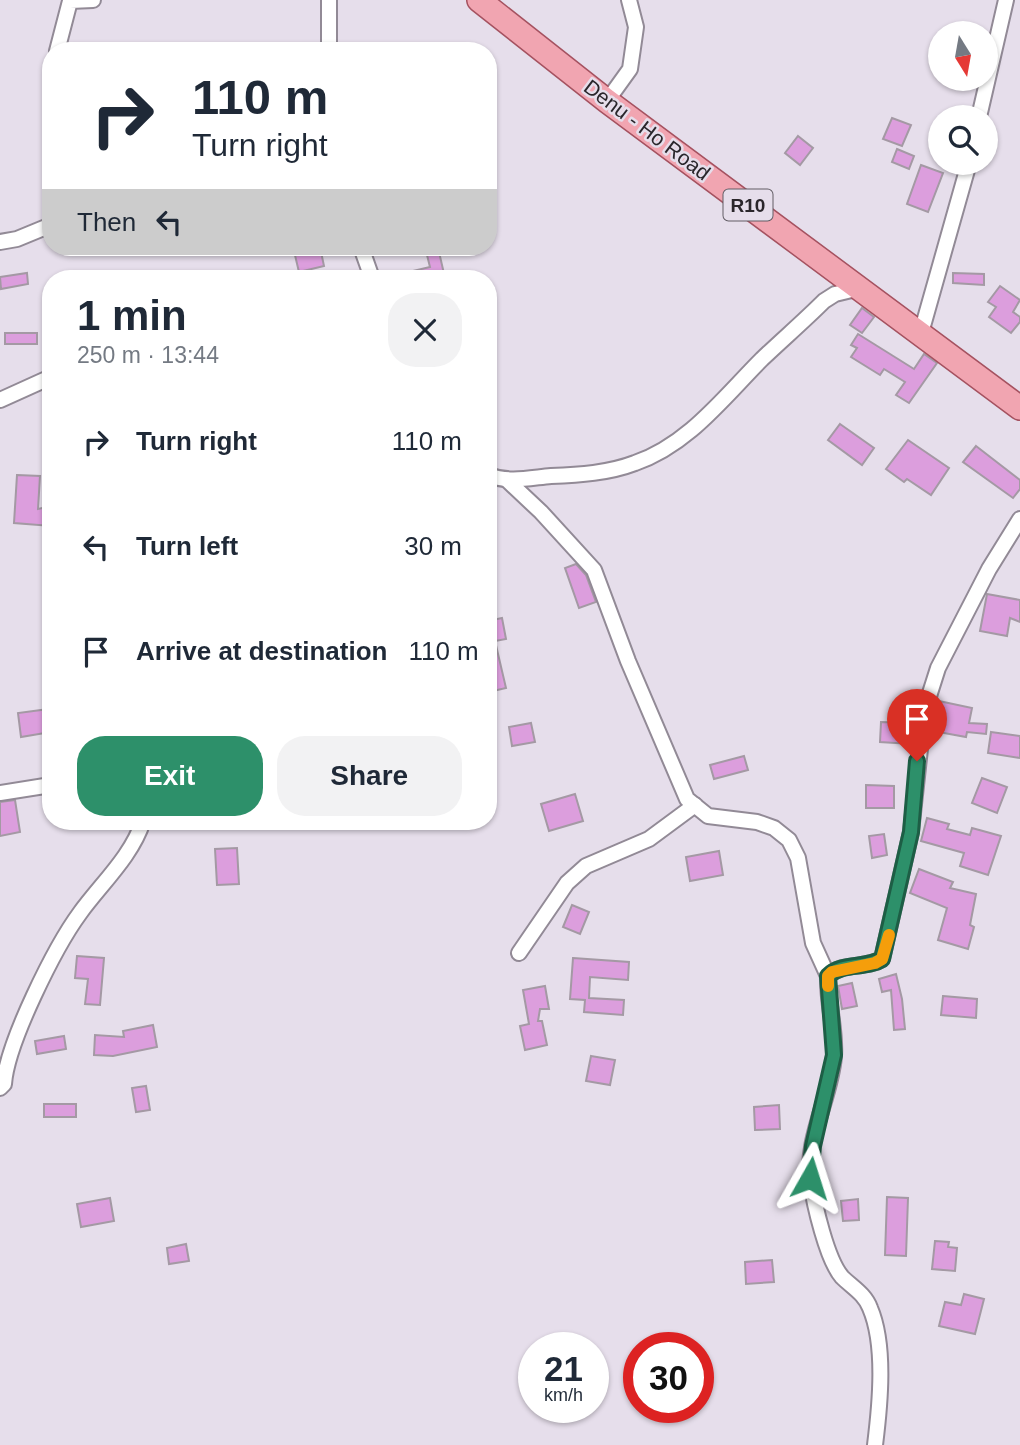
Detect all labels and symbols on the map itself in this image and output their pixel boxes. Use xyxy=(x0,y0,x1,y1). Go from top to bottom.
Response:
north arrow xyxy=(928,21,998,91)
street label: Denu - Ho Road xyxy=(580,75,715,184)
road number: R10 xyxy=(724,190,772,220)
pin xyxy=(887,689,947,761)
position arrow xyxy=(773,1141,847,1215)
speed limit sign: 30 xyxy=(623,1332,714,1423)

